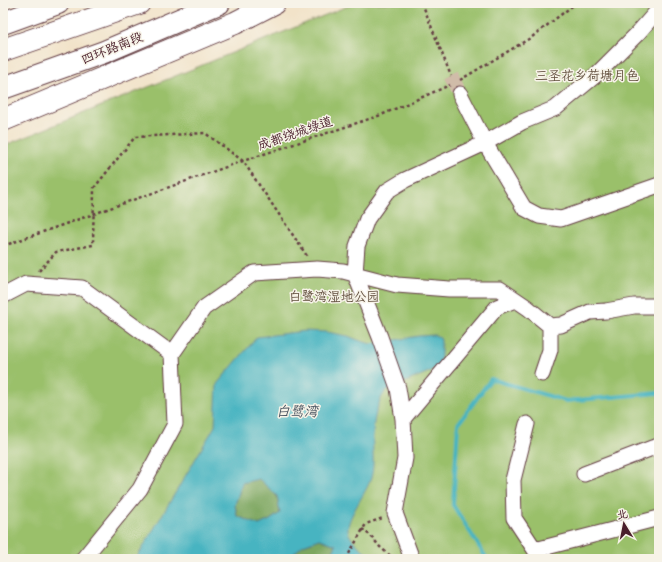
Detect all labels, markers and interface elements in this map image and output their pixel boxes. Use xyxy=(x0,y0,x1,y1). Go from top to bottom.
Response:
street label: 四环路南段 xyxy=(79,29,145,67)
park label: 三圣花乡荷塘月色 xyxy=(535,68,639,83)
street label: 成都绕城绿道 xyxy=(256,113,334,153)
park label: 白鹭湾湿地公园 xyxy=(288,289,380,304)
water label: 白鹭湾 xyxy=(276,403,320,420)
north arrow xyxy=(604,504,644,544)
text: 北 xyxy=(616,507,629,522)

